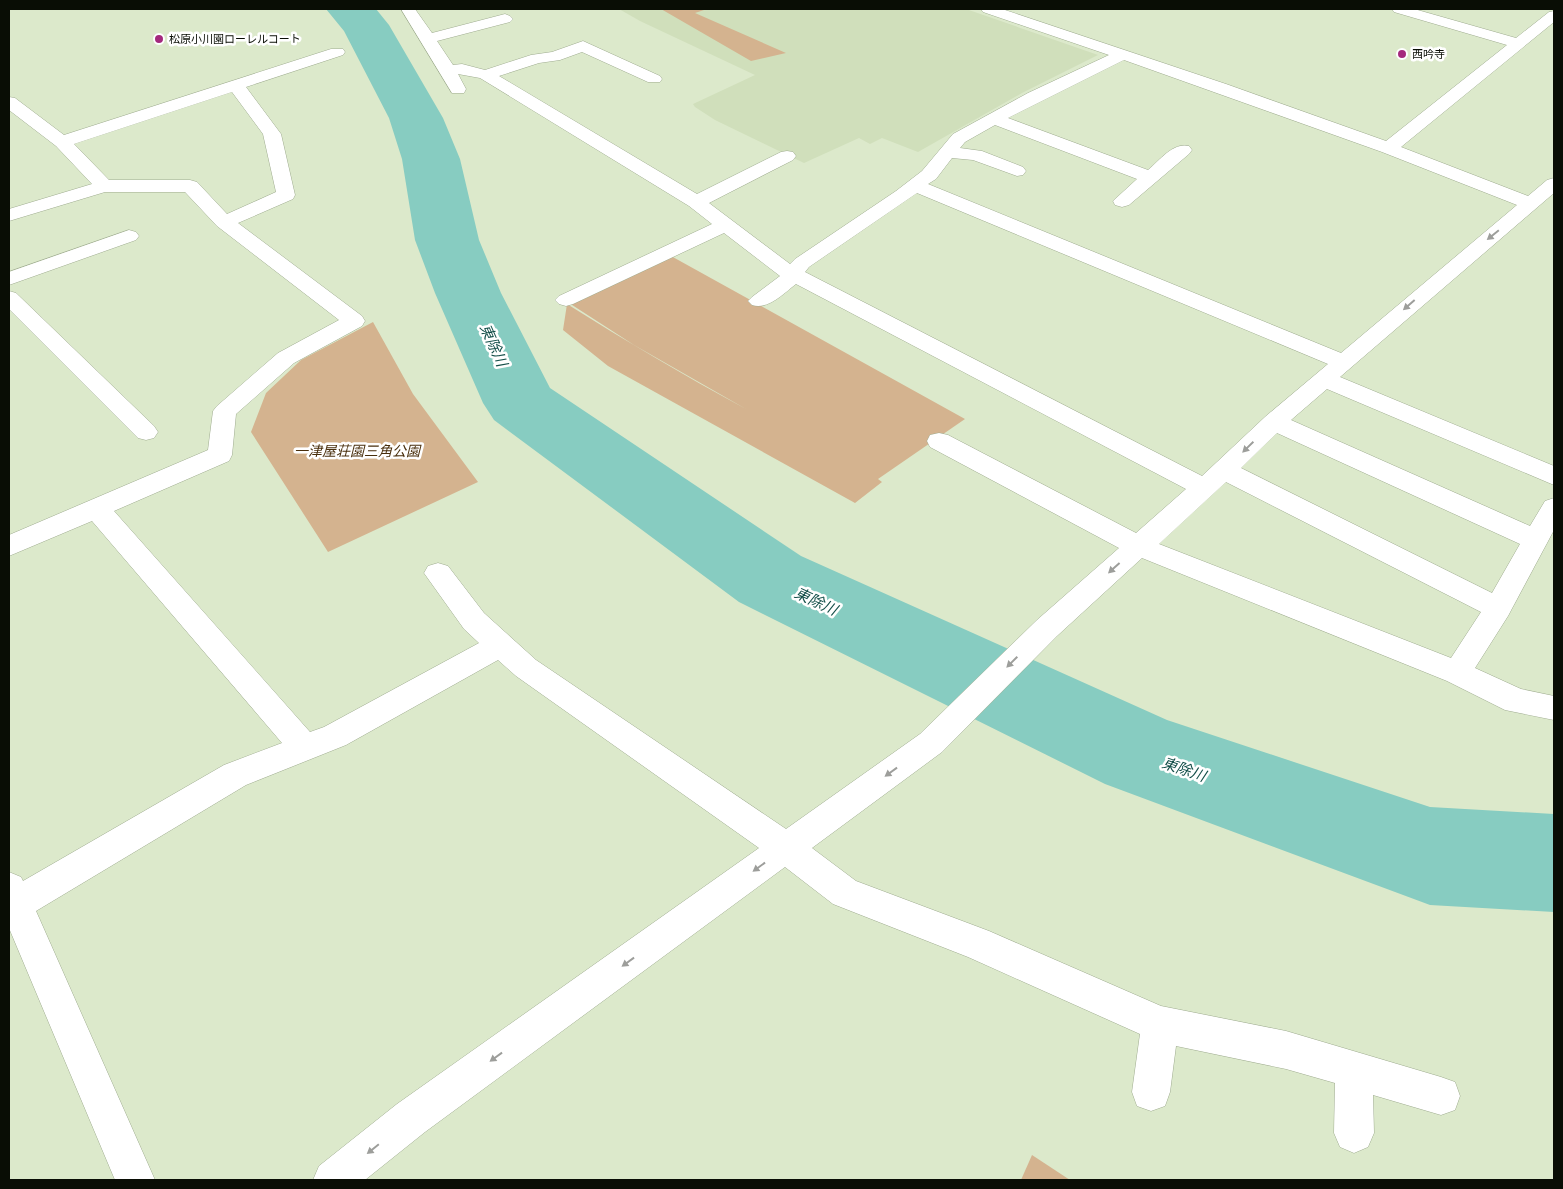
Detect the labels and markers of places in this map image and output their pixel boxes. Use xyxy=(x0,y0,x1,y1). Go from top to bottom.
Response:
place label: 松原小川園ローレルコート xyxy=(169,32,301,46)
marker: 松原小川園ローレルコート xyxy=(153,33,165,45)
place label: 西吟寺 xyxy=(1412,47,1445,61)
marker: 西吟寺 xyxy=(1396,48,1408,60)

